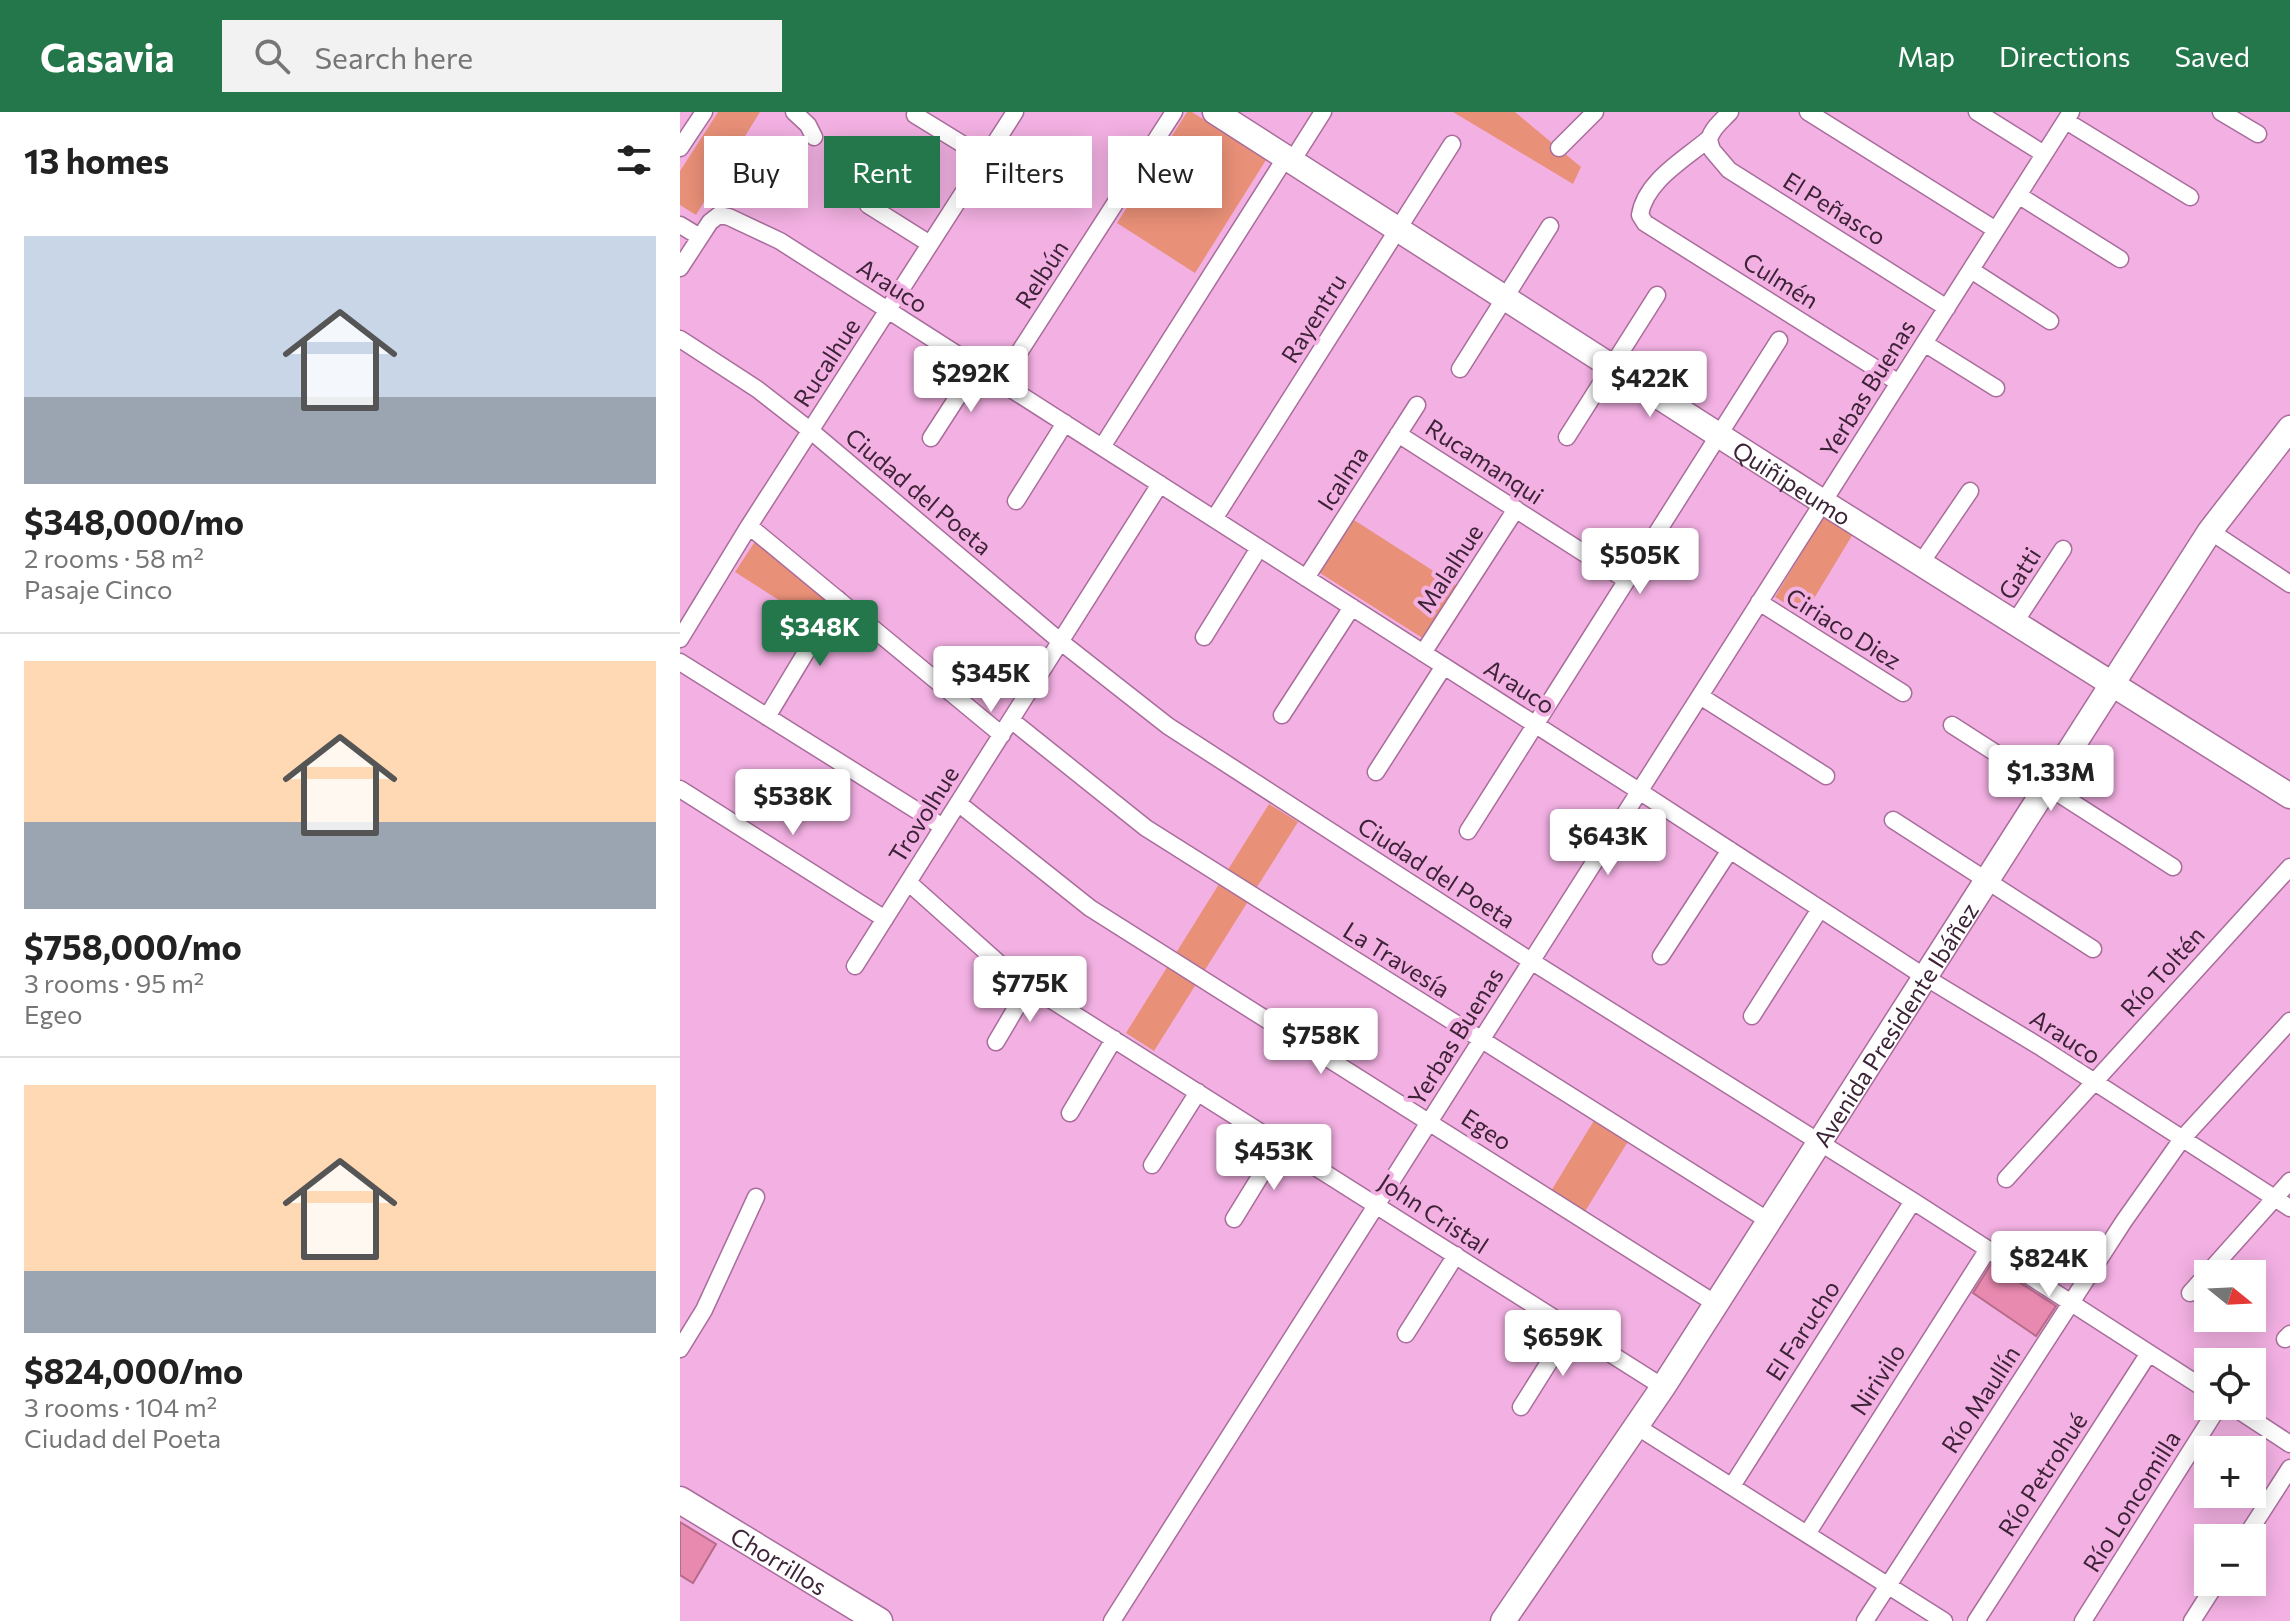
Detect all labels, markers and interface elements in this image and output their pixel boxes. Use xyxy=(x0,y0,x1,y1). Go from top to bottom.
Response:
search box xyxy=(222,20,782,92)
text: Casavia xyxy=(40,33,174,80)
icon: search xyxy=(250,34,294,78)
text: Search here xyxy=(314,38,473,75)
text: Map xyxy=(1897,39,1955,73)
text: Directions xyxy=(1999,39,2130,73)
text: Saved xyxy=(2174,39,2250,73)
chip: Buy xyxy=(704,136,808,208)
chip: Rent xyxy=(824,136,940,208)
chip: Filters xyxy=(956,136,1092,208)
chip: New xyxy=(1108,136,1222,208)
icon: filters xyxy=(612,138,656,182)
text: 13 homes xyxy=(24,139,169,181)
street label: El Peñasco xyxy=(1778,165,1892,251)
street label: Relbún xyxy=(1008,234,1074,314)
street label: Culmén xyxy=(1738,246,1824,314)
street label: Arauco xyxy=(852,252,934,318)
street label: Rayentru xyxy=(1274,268,1352,368)
icon: home xyxy=(268,288,412,432)
street label: Rucalhue xyxy=(787,312,865,412)
street label: Yerbas Buenas xyxy=(1813,314,1921,462)
pin: $292K xyxy=(915,346,1027,414)
pin: $422K xyxy=(1594,351,1706,419)
text: $292K xyxy=(932,356,1010,387)
text: $422K xyxy=(1611,361,1689,392)
street label: Rucamanqui xyxy=(1421,412,1549,510)
street label: Ciudad del Poeta xyxy=(840,421,998,561)
street label: Quiñipeumo xyxy=(1728,434,1857,531)
street label: Icalma xyxy=(1311,440,1373,516)
text: $348,000/mo xyxy=(24,500,244,542)
street label: Malalhue xyxy=(1410,518,1488,618)
pin: $505K xyxy=(1584,528,1696,596)
text: $505K xyxy=(1600,538,1680,569)
text: 2 rooms · 58 m² xyxy=(24,542,204,573)
street label: Gatti xyxy=(1992,542,2046,604)
text: Pasaje Cinco xyxy=(24,573,172,604)
street label: Ciriaco Diez xyxy=(1781,581,1907,675)
pin: $348K xyxy=(764,600,876,668)
text: $348K xyxy=(780,610,860,641)
pin: $345K xyxy=(935,646,1047,714)
street label: Arauco xyxy=(1479,653,1561,719)
text: $345K xyxy=(951,656,1031,687)
icon: home xyxy=(268,713,412,857)
pin: $1.33M xyxy=(1986,745,2116,813)
text: $1.33M xyxy=(2007,755,2095,786)
street label: Trovolhue xyxy=(882,760,964,868)
pin: $538K xyxy=(737,769,849,837)
text: $538K xyxy=(753,779,833,810)
pin: $643K xyxy=(1552,809,1664,877)
street label: Ciudad del Poeta xyxy=(1353,810,1521,934)
text: $643K xyxy=(1568,819,1648,850)
street label: Avenida Presidente Ibáñez xyxy=(1806,897,1984,1152)
street label: La Travesía xyxy=(1338,915,1456,1003)
street label: Río Toltén xyxy=(2114,920,2210,1022)
text: $758,000/mo xyxy=(24,925,242,967)
pin: $775K xyxy=(974,956,1086,1024)
street label: Yerbas Buenas xyxy=(1401,962,1509,1110)
text: $775K xyxy=(992,966,1068,997)
text: 3 rooms · 95 m² xyxy=(24,967,204,998)
text: Egeo xyxy=(24,998,83,1029)
street label: Arauco xyxy=(2025,1003,2107,1069)
pin: $758K xyxy=(1265,1008,1377,1076)
text: $758K xyxy=(1282,1018,1360,1049)
street label: Egeo xyxy=(1456,1102,1518,1156)
pin: $453K xyxy=(1218,1124,1330,1192)
text: $453K xyxy=(1234,1134,1314,1165)
icon: home xyxy=(268,1137,412,1281)
street label: John Cristal xyxy=(1374,1167,1494,1259)
pin: $824K xyxy=(1993,1231,2105,1299)
text: $824K xyxy=(2009,1241,2089,1272)
north arrow xyxy=(2194,1260,2266,1332)
map controls xyxy=(2194,1260,2266,1596)
street label: El Farucho xyxy=(1759,1274,1845,1386)
pin: $659K xyxy=(1507,1310,1619,1378)
text: $659K xyxy=(1523,1320,1603,1351)
street label: Nirivilo xyxy=(1843,1338,1911,1420)
street label: Río Maullín xyxy=(1935,1340,2025,1458)
button: locate xyxy=(2194,1348,2266,1420)
text: $824,000/mo xyxy=(24,1349,243,1391)
text: 3 rooms · 104 m² xyxy=(24,1391,217,1422)
street label: Río Petrohué xyxy=(1991,1407,2093,1541)
text: Ciudad del Poeta xyxy=(24,1422,221,1453)
street label: Río Loncomilla xyxy=(2076,1425,2186,1577)
button: + xyxy=(2194,1436,2266,1508)
street label: Chorrillos xyxy=(726,1520,832,1600)
button: − xyxy=(2194,1524,2266,1596)

